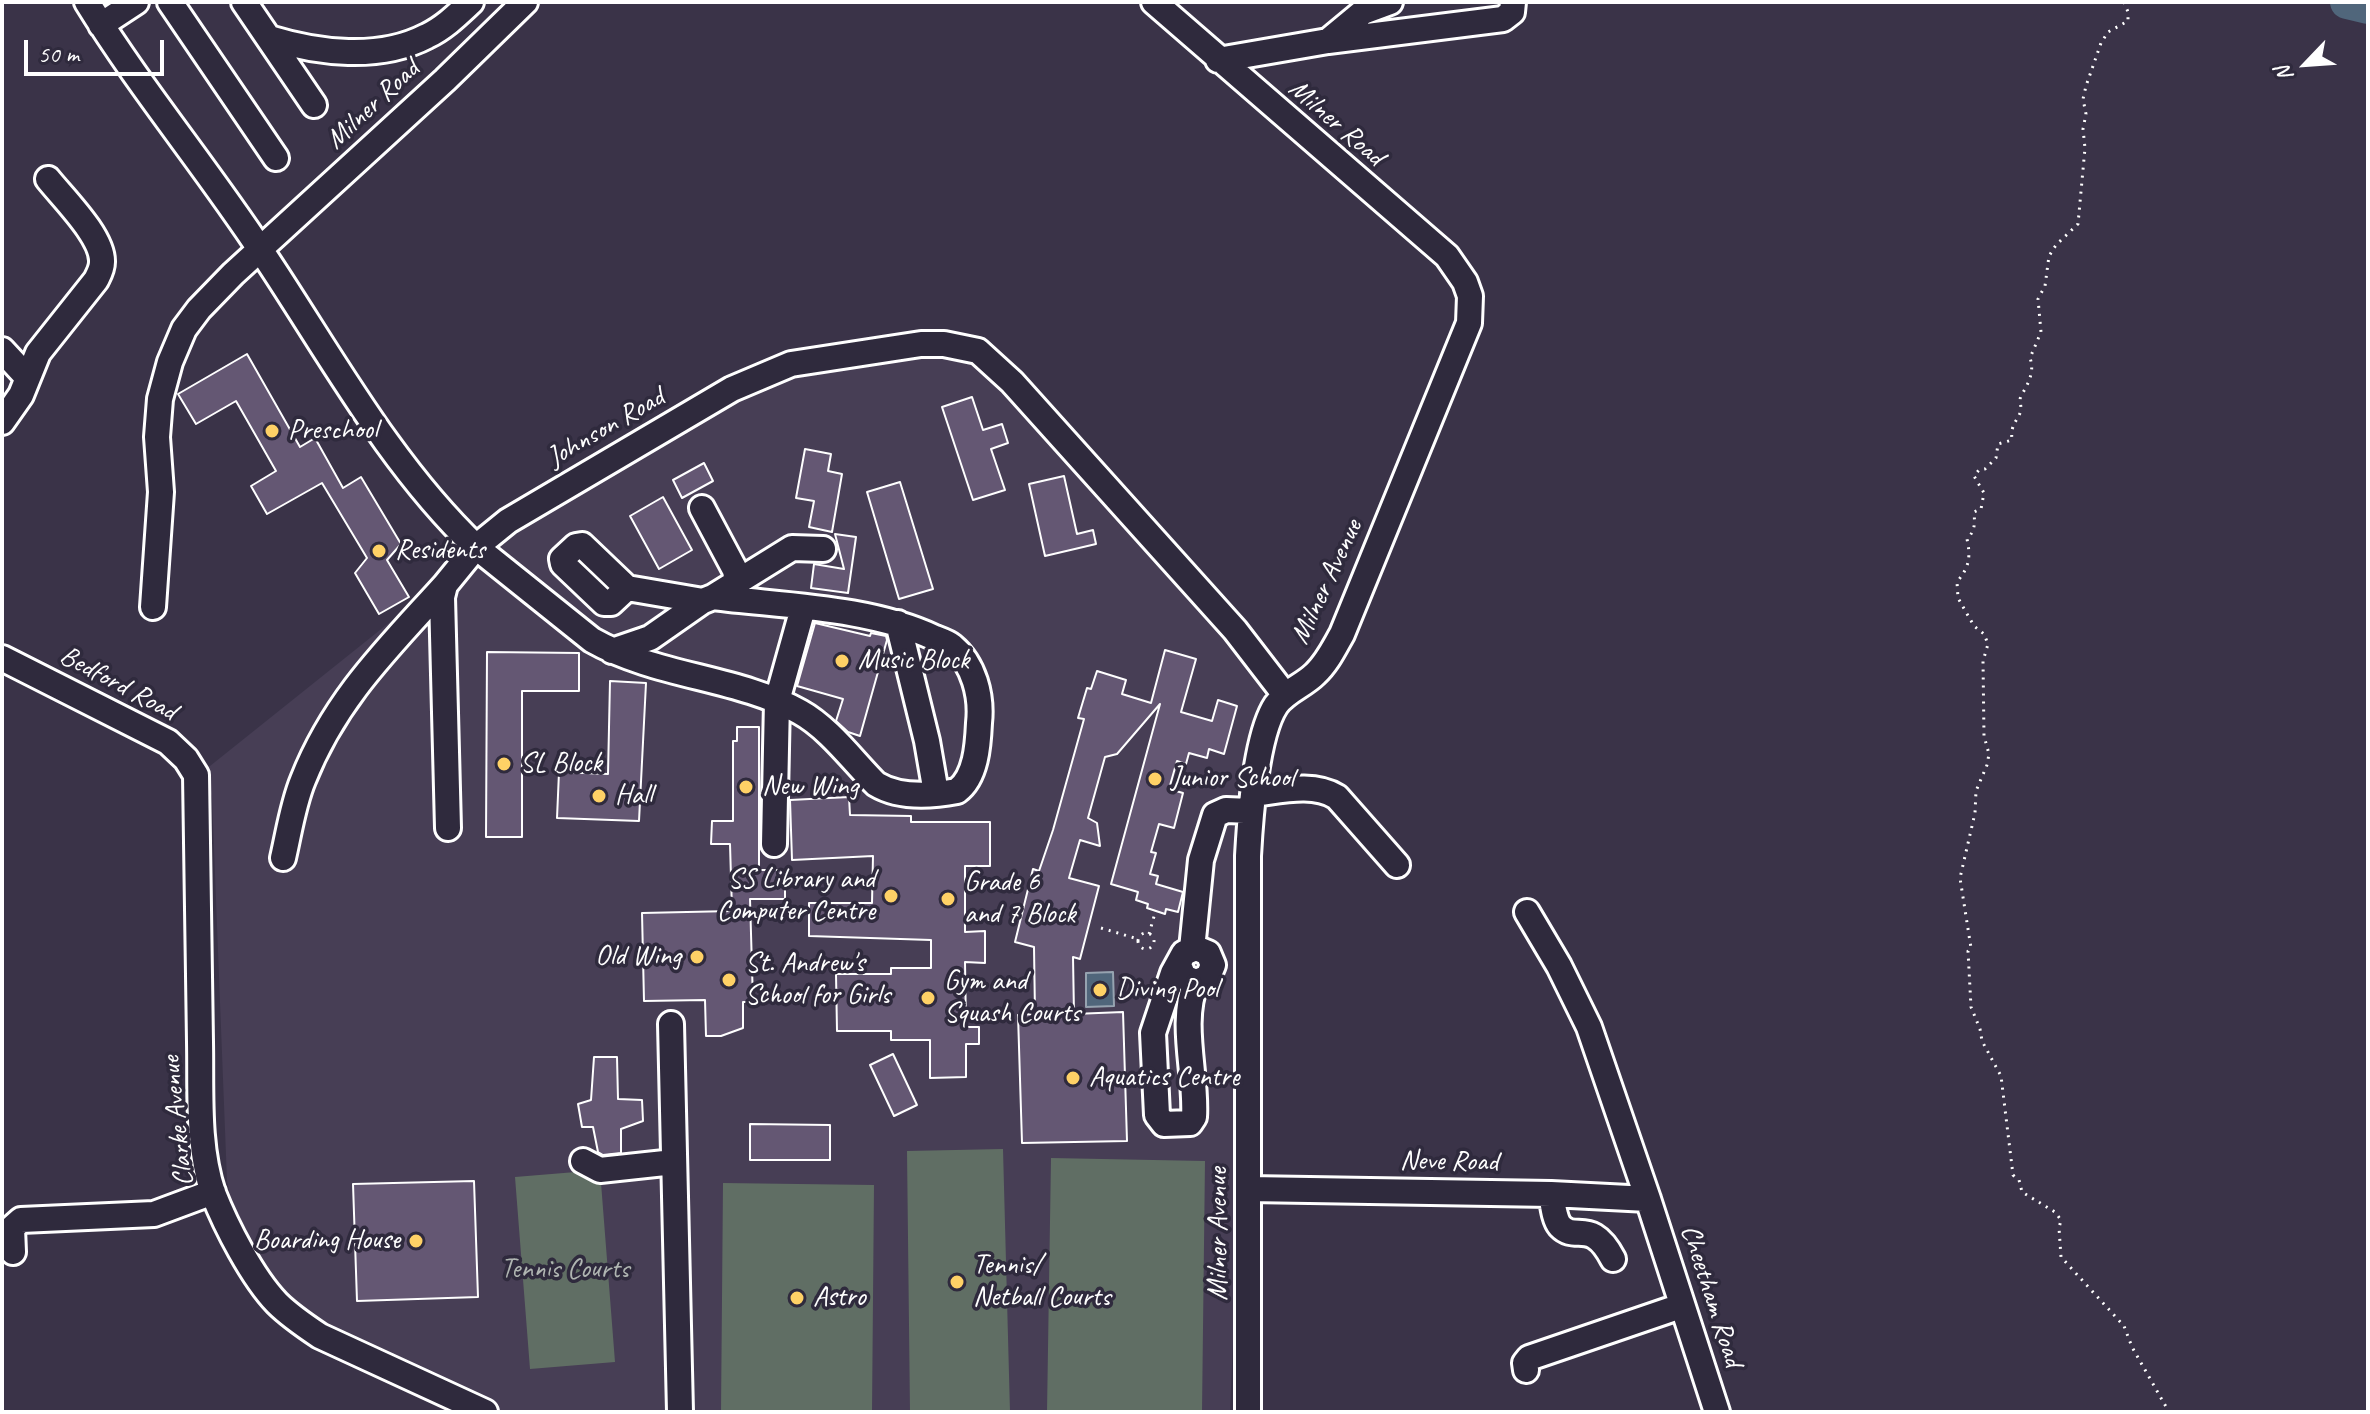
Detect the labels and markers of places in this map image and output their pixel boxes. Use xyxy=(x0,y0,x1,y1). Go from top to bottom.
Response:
place label: Preschool xyxy=(288,414,378,448)
marker: Preschool xyxy=(263,422,281,440)
place label: Residents xyxy=(395,534,485,568)
marker: Residents xyxy=(370,542,388,560)
place label: Music Block xyxy=(858,644,969,678)
marker: Music Block xyxy=(833,652,851,670)
place label: SL Block xyxy=(520,747,602,781)
marker: SL Block xyxy=(495,755,513,773)
place label: Junior School xyxy=(1171,762,1294,796)
place label: New Wing xyxy=(762,770,858,804)
marker: Junior School xyxy=(1146,770,1164,788)
marker: New Wing xyxy=(737,778,755,796)
place label: Hall xyxy=(615,779,652,813)
marker: Hall xyxy=(590,787,608,805)
place label: SS Library and Computer Centre xyxy=(717,863,875,929)
place label: Grade 6 and 7 Block xyxy=(964,866,1075,932)
marker: SS Library and Computer Centre xyxy=(882,887,900,905)
marker: Grade 6 and 7 Block xyxy=(939,890,957,908)
place label: Old Wing xyxy=(595,940,681,974)
place label: St. Andrew's School for Girls xyxy=(745,947,890,1013)
marker: Old Wing xyxy=(688,948,706,966)
place label: Gym and Squash Courts xyxy=(944,965,1080,1031)
marker: St. Andrew's School for Girls xyxy=(720,971,738,989)
place label: Diving Pool xyxy=(1116,973,1219,1007)
marker: Diving Pool xyxy=(1091,981,1109,999)
marker: Gym and Squash Courts xyxy=(919,989,937,1007)
place label: Aquatics Centre xyxy=(1089,1061,1239,1095)
marker: Aquatics Centre xyxy=(1064,1069,1082,1087)
place label: Boarding House xyxy=(254,1224,400,1258)
marker: Boarding House xyxy=(407,1232,425,1250)
place label: Tennis/ Netball Courts xyxy=(973,1249,1110,1315)
marker: Tennis/ Netball Courts xyxy=(948,1273,966,1291)
place label: Astro xyxy=(813,1281,866,1315)
marker: Astro xyxy=(788,1289,806,1307)

